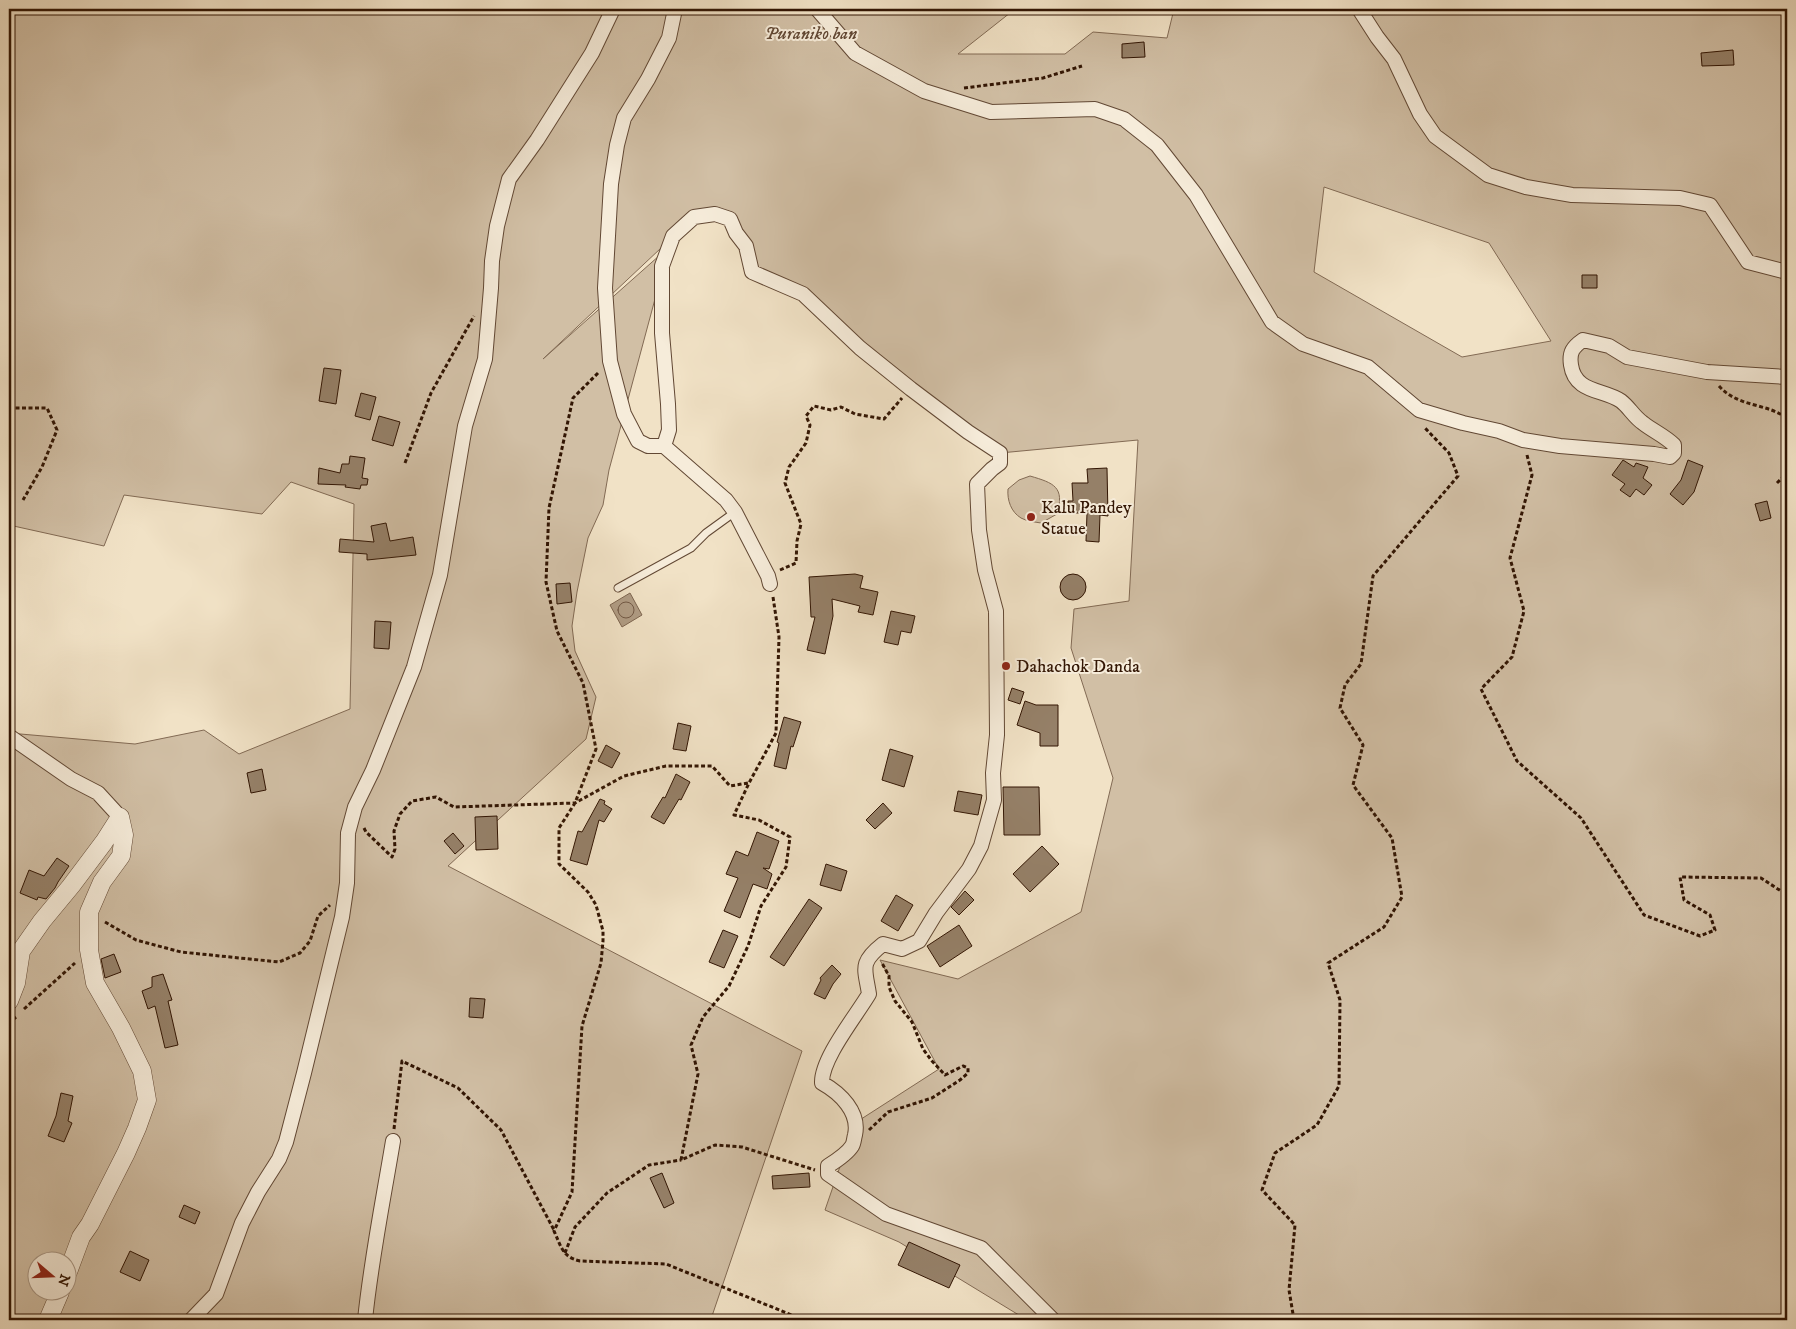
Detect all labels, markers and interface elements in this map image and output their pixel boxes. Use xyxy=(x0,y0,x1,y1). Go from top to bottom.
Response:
park label: Puraniko ban xyxy=(765,23,857,45)
place label: Kalu Pandey Statue xyxy=(1041,497,1132,540)
marker: Kalu Pandey Statue xyxy=(1025,511,1037,523)
place label: Dahachok Danda xyxy=(1016,656,1140,678)
marker: Dahachok Danda xyxy=(1000,660,1012,672)
north arrow xyxy=(28,1252,78,1302)
text: N xyxy=(53,1272,74,1289)

